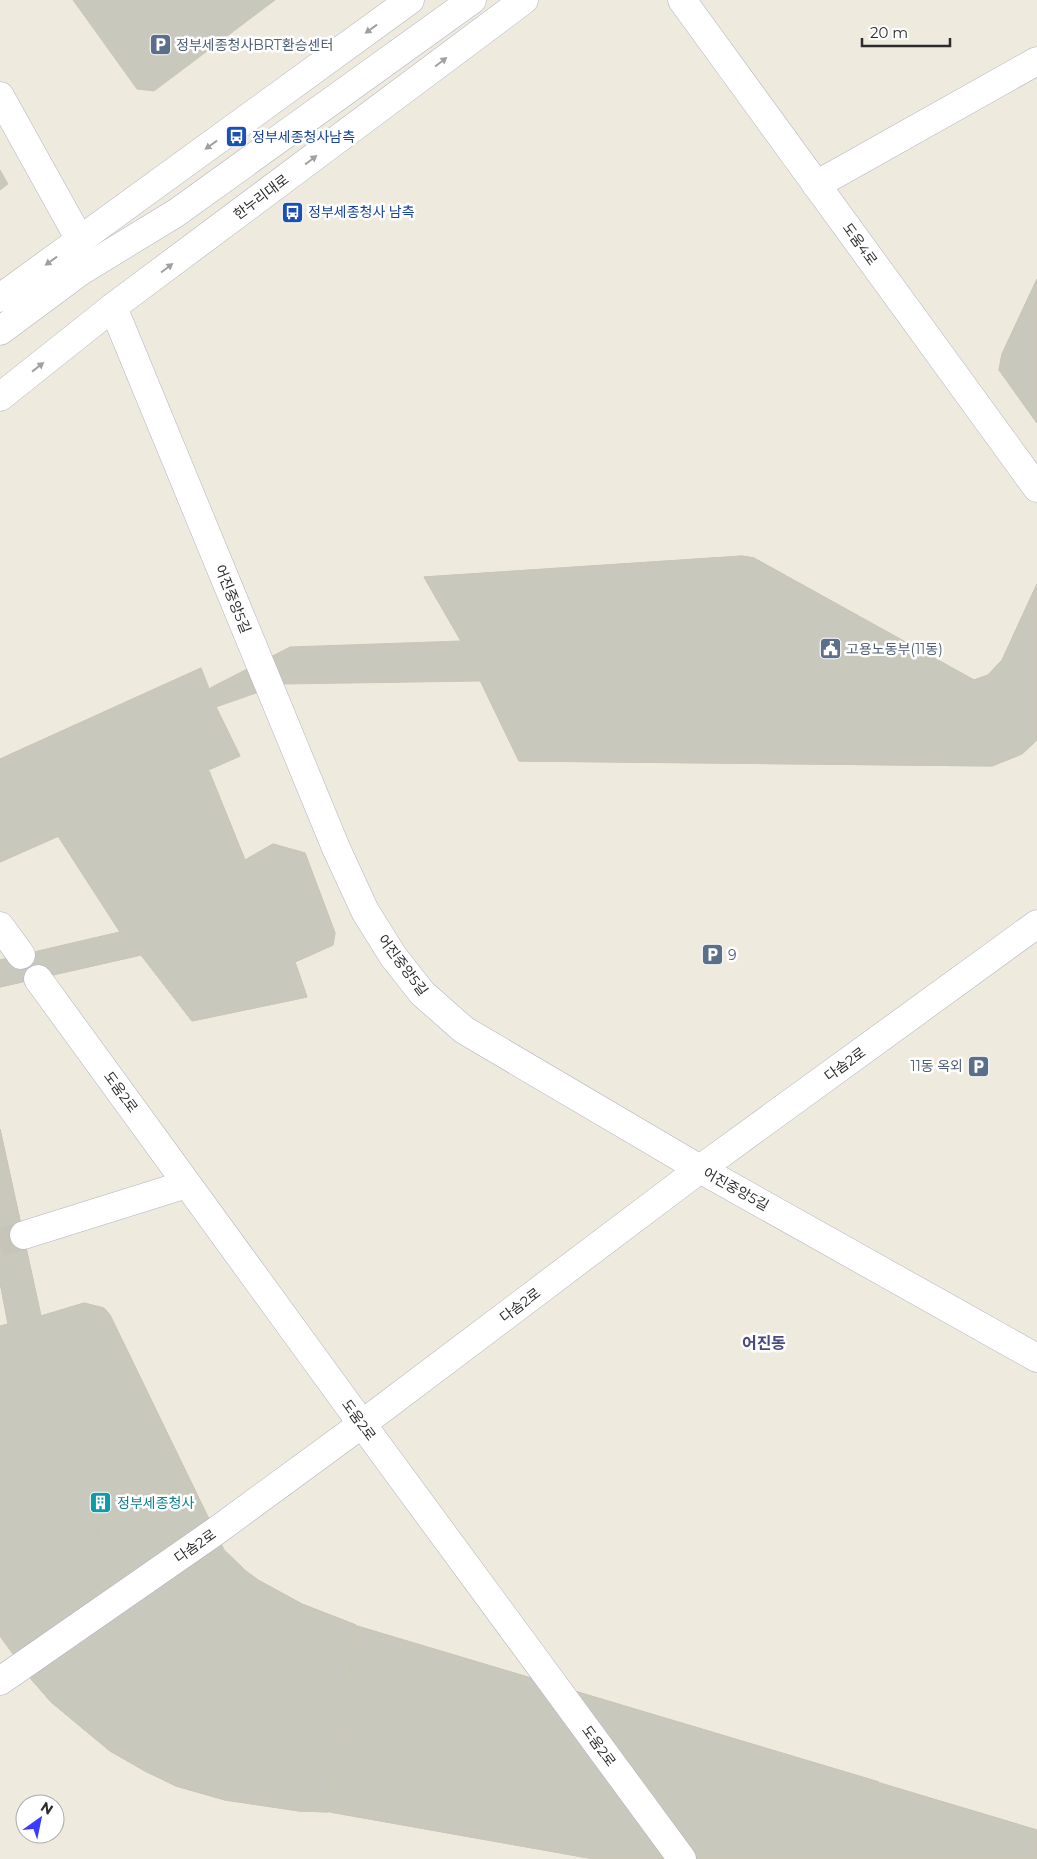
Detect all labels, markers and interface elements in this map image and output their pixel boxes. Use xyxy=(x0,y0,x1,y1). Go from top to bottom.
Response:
scale bar xyxy=(862,15,950,47)
text: 20 m xyxy=(870,23,908,42)
one-way arrow xyxy=(364,24,378,34)
parking icon: 정부세종청사BRT환승센터 xyxy=(148,33,172,57)
place label: 정부세종청사BRT환승센터 xyxy=(176,36,333,54)
one-way arrow xyxy=(434,57,447,68)
bus stop icon: 정부세종청사남측 xyxy=(224,125,248,149)
place label: 정부세종청사남측 xyxy=(252,128,355,146)
one-way arrow xyxy=(204,140,218,150)
one-way arrow xyxy=(304,154,317,165)
street label: 한누리대로 xyxy=(230,170,292,224)
bus stop icon: 정부세종청사 남측 xyxy=(280,200,304,224)
place label: 정부세종청사 남측 xyxy=(308,203,415,221)
street label: 도움4로 xyxy=(839,219,881,269)
one-way arrow xyxy=(44,256,58,266)
one-way arrow xyxy=(160,262,173,273)
one-way arrow xyxy=(31,362,45,372)
street label: 어진중앙5길 xyxy=(211,562,255,636)
public building icon: 고용노동부(11동) xyxy=(818,637,842,661)
place label: 고용노동부(11동) xyxy=(846,640,943,658)
street label: 어진중앙5길 xyxy=(374,931,432,999)
parking icon: 9 xyxy=(700,943,724,967)
place label: 9 xyxy=(728,946,737,964)
street label: 다솜2로 xyxy=(821,1043,869,1085)
parking icon: 11동 옥외 xyxy=(967,1054,991,1078)
place label: 11동 옥외 xyxy=(911,1057,963,1075)
street label: 도움2로 xyxy=(100,1068,142,1116)
street label: 어진중앙5길 xyxy=(700,1164,772,1214)
street label: 다솜2로 xyxy=(496,1284,544,1326)
district label: 어진동 xyxy=(742,1334,786,1353)
street label: 도움2로 xyxy=(338,1396,380,1444)
building icon: 정부세종청사 xyxy=(89,1491,113,1515)
place label: 정부세종청사 xyxy=(117,1494,194,1512)
street label: 다솜2로 xyxy=(171,1525,219,1567)
street label: 도움2로 xyxy=(578,1722,620,1770)
north arrow xyxy=(15,1794,65,1844)
text: N xyxy=(37,1797,57,1819)

